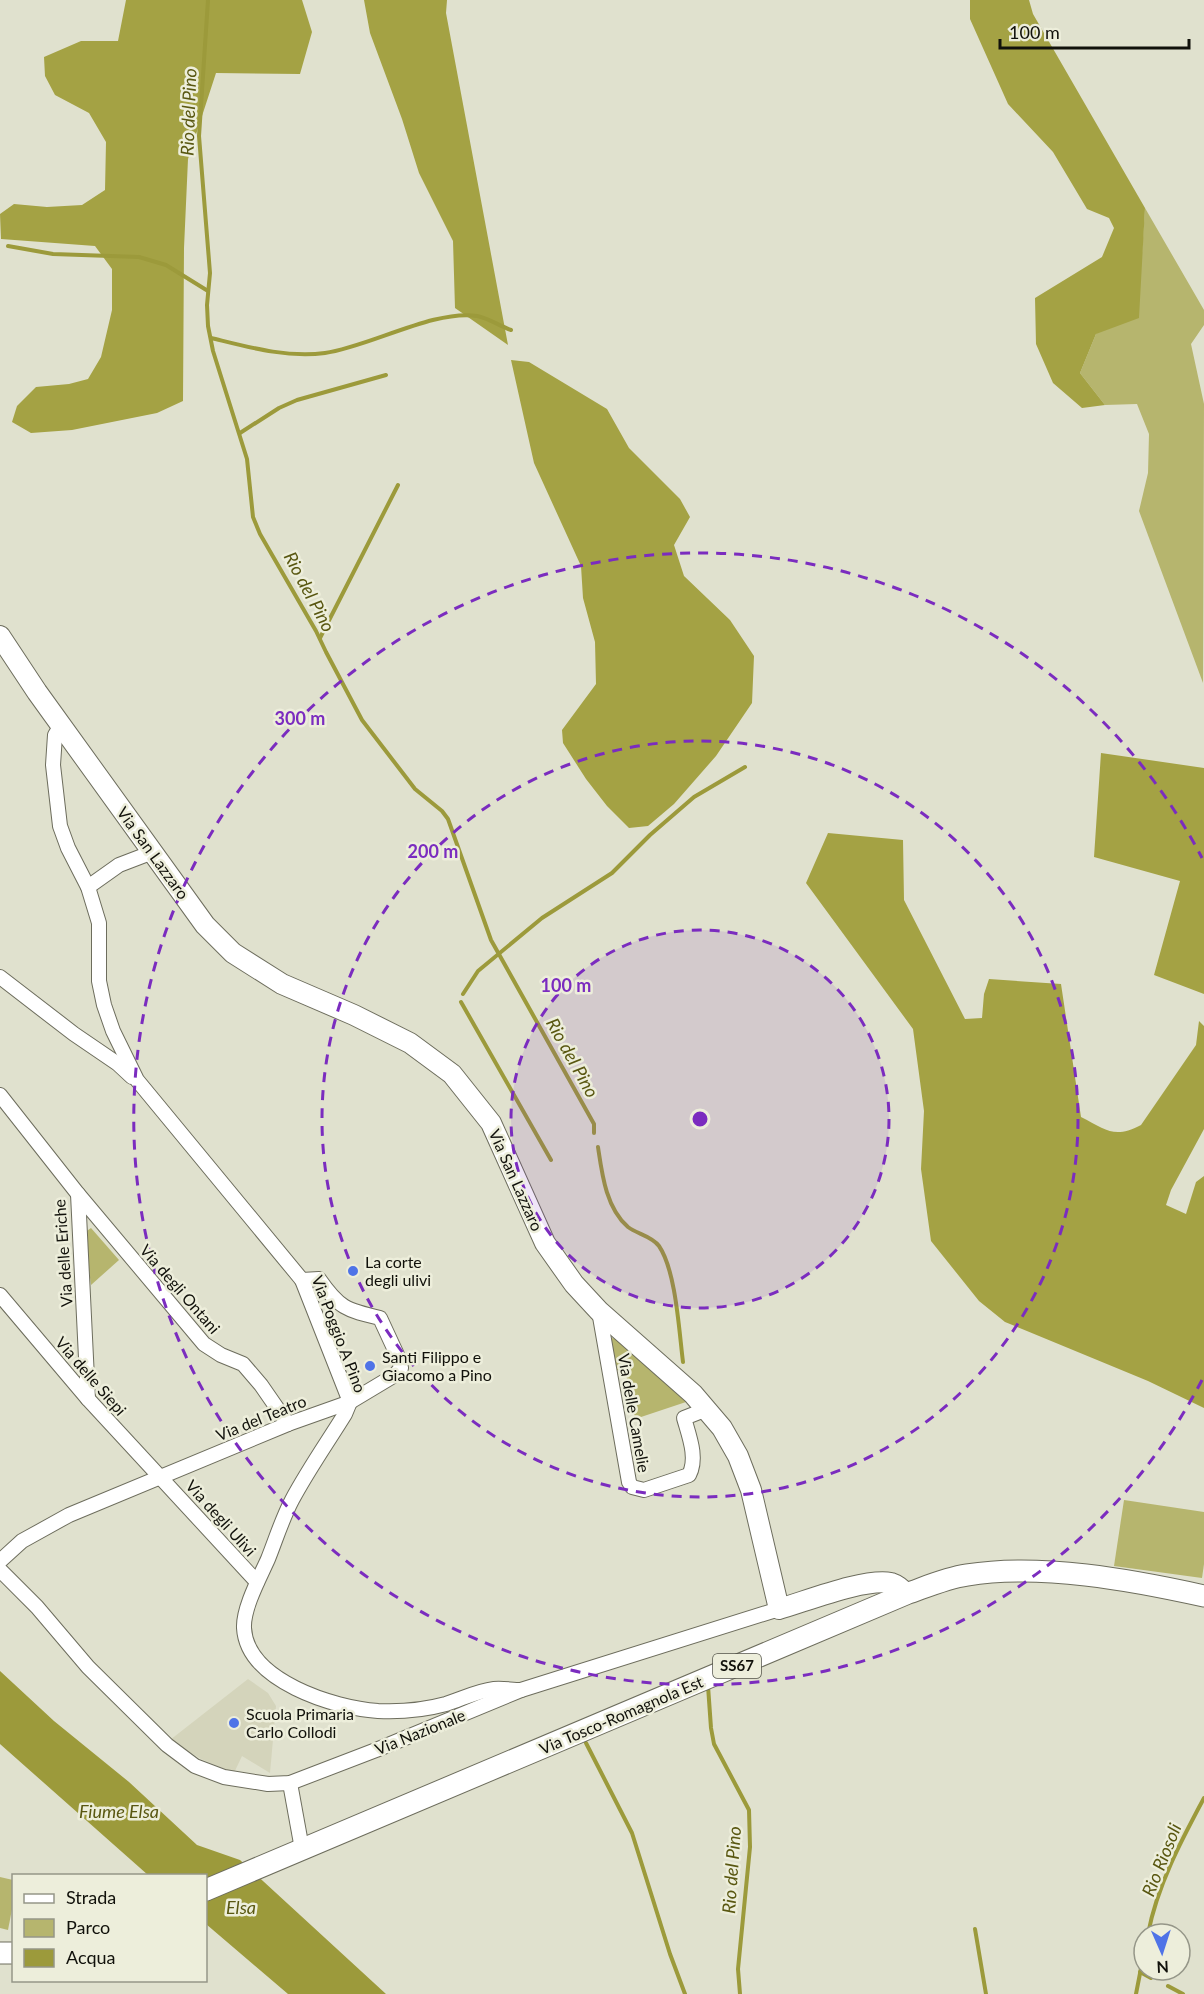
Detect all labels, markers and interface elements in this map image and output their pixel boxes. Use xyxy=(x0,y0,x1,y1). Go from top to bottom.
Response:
scale bar xyxy=(1000,12,1189,50)
text: 100 m xyxy=(1009,21,1060,43)
water label: Rio del Pino xyxy=(175,68,201,156)
water label: Rio del Pino xyxy=(280,548,340,635)
text: 300 m xyxy=(275,707,325,729)
street label: Via San Lazzaro xyxy=(114,803,193,903)
text: 200 m xyxy=(408,840,458,862)
text: 100 m xyxy=(541,974,591,996)
water label: Rio del Pino xyxy=(542,1014,604,1101)
centre of rings xyxy=(690,1109,710,1129)
street label: Via San Lazzaro xyxy=(486,1126,547,1234)
street label: Via delle Eriche xyxy=(49,1199,76,1308)
street label: Via degli Ontani xyxy=(136,1240,224,1337)
place label: La corte degli ulivi xyxy=(365,1252,431,1289)
marker: La corte degli ulivi xyxy=(346,1264,360,1278)
street label: Via Poggio A Pino xyxy=(308,1273,371,1395)
street label: Via delle Siepi xyxy=(52,1332,131,1419)
place label: Santi Filippo e Giacomo a Pino xyxy=(382,1347,492,1384)
street label: Via delle Camelie xyxy=(615,1352,654,1474)
marker: Santi Filippo e Giacomo a Pino xyxy=(363,1359,377,1373)
street label: Via del Teatro xyxy=(213,1391,309,1444)
street label: Via degli Ulivi xyxy=(182,1476,260,1560)
road number: SS67 xyxy=(713,1654,761,1678)
street label: Via Tosco-Romagnola Est xyxy=(536,1671,706,1758)
place label: Scuola Primaria Carlo Collodi xyxy=(246,1704,354,1741)
street label: Via Nazionale xyxy=(372,1705,468,1758)
marker: Scuola Primaria Carlo Collodi xyxy=(227,1716,241,1730)
water label: Fiume Elsa xyxy=(79,1800,159,1822)
water label: Rio Riosoli xyxy=(1137,1820,1186,1899)
water label: Rio del Pino xyxy=(717,1825,745,1914)
legend xyxy=(12,1874,207,1982)
text: Strada xyxy=(66,1886,116,1908)
water label: Elsa xyxy=(226,1896,256,1918)
text: Parco xyxy=(66,1916,110,1938)
north arrow xyxy=(1132,1922,1192,1982)
text: Acqua xyxy=(66,1946,115,1968)
text: N xyxy=(1156,1958,1169,1977)

